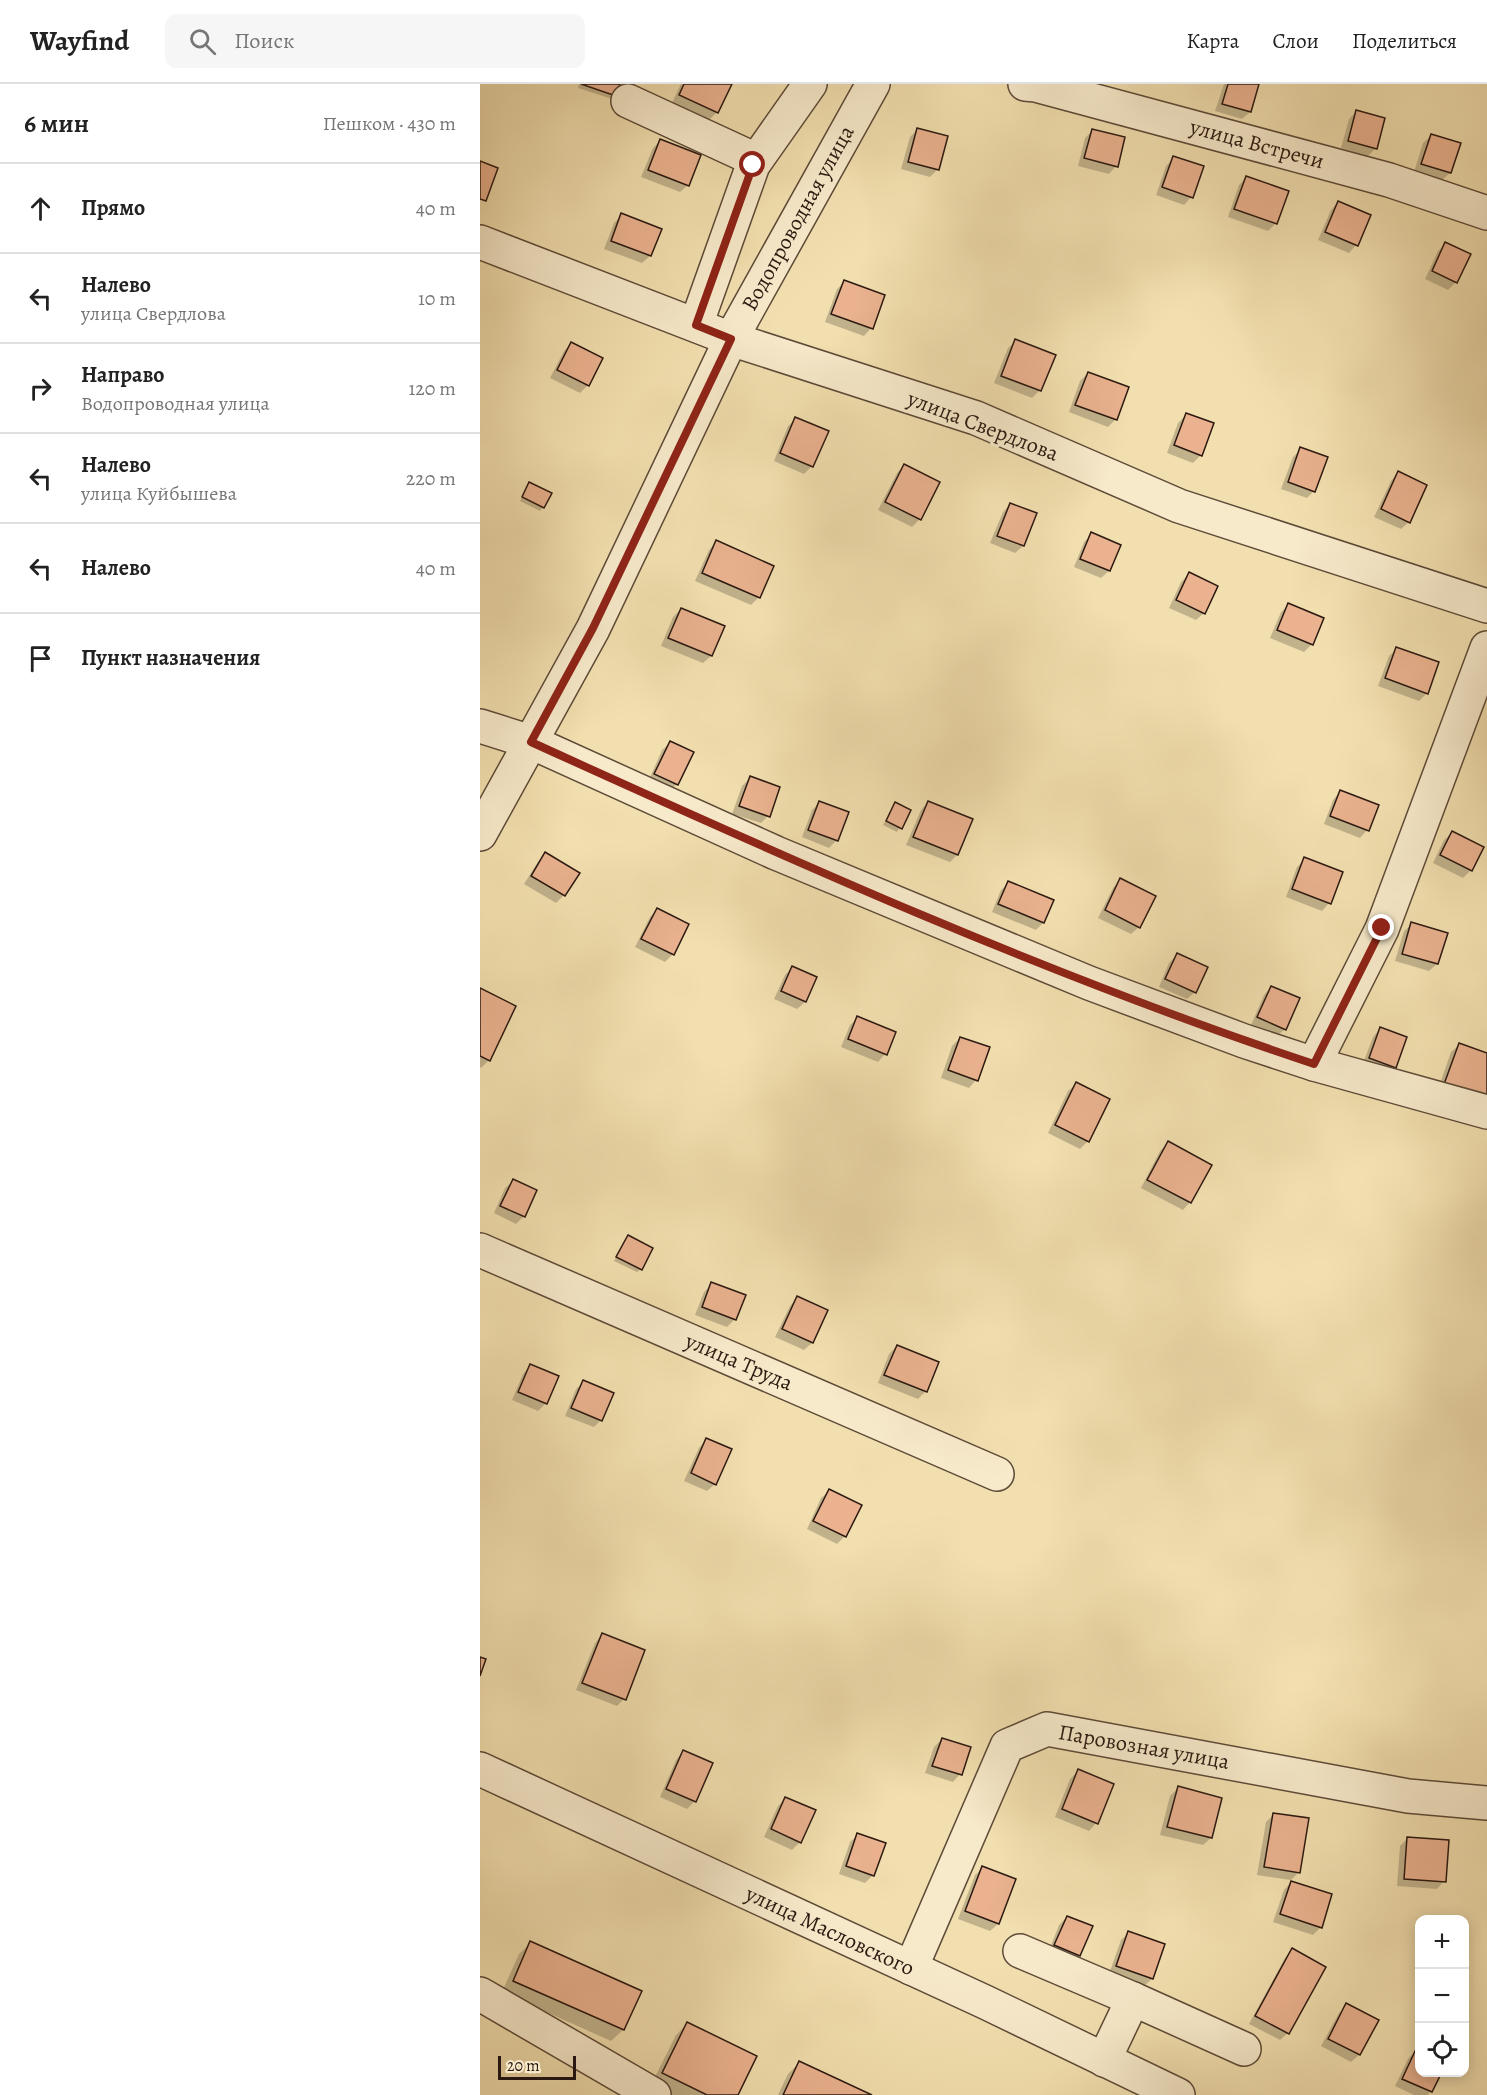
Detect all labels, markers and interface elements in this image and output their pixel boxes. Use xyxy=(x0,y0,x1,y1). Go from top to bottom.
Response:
search box xyxy=(165,14,585,68)
text: Wayfind xyxy=(30,22,129,60)
icon: search xyxy=(186,25,219,58)
text: Поиск xyxy=(234,26,294,56)
text: Карта xyxy=(1186,27,1239,55)
text: Слои xyxy=(1272,27,1319,55)
text: Поделиться xyxy=(1352,27,1457,55)
text: 6 мин xyxy=(24,106,89,141)
text: Пешком · 430 m xyxy=(323,110,456,137)
street label: улица Встречи xyxy=(1186,111,1327,176)
street label: Водопроводная улица xyxy=(735,119,862,316)
route start xyxy=(739,151,765,177)
icon: ahead xyxy=(24,192,57,225)
text: Прямо xyxy=(81,193,145,223)
text: 40 m xyxy=(416,195,456,222)
text: Налево xyxy=(81,270,151,300)
icon: left xyxy=(24,282,57,315)
text: 10 m xyxy=(418,285,456,312)
text: улица Свердлова xyxy=(81,300,226,327)
text: Направо xyxy=(81,360,164,390)
icon: right xyxy=(24,372,57,405)
text: 120 m xyxy=(408,375,456,402)
street label: улица Свердлова xyxy=(902,383,1064,469)
text: Водопроводная улица xyxy=(81,390,270,417)
text: Налево xyxy=(81,450,151,480)
icon: left xyxy=(24,462,57,495)
text: 220 m xyxy=(406,465,456,492)
text: улица Куйбышева xyxy=(81,480,237,507)
icon: left xyxy=(24,552,57,585)
text: Налево xyxy=(81,553,151,583)
text: 40 m xyxy=(416,555,456,582)
icon: arrive xyxy=(24,642,57,675)
text: Пункт назначения xyxy=(81,643,260,673)
route end xyxy=(1368,914,1394,940)
street label: улица Труда xyxy=(680,1326,798,1398)
street label: Паровозная улица xyxy=(1056,1717,1233,1777)
street label: улица Масловского xyxy=(740,1878,919,1983)
map controls xyxy=(1415,1915,1469,2077)
button: + xyxy=(1415,1915,1469,1969)
button: − xyxy=(1415,1969,1469,2023)
button: locate xyxy=(1415,2023,1469,2077)
scale bar xyxy=(498,2053,576,2080)
text: 20 m xyxy=(507,2055,540,2077)

